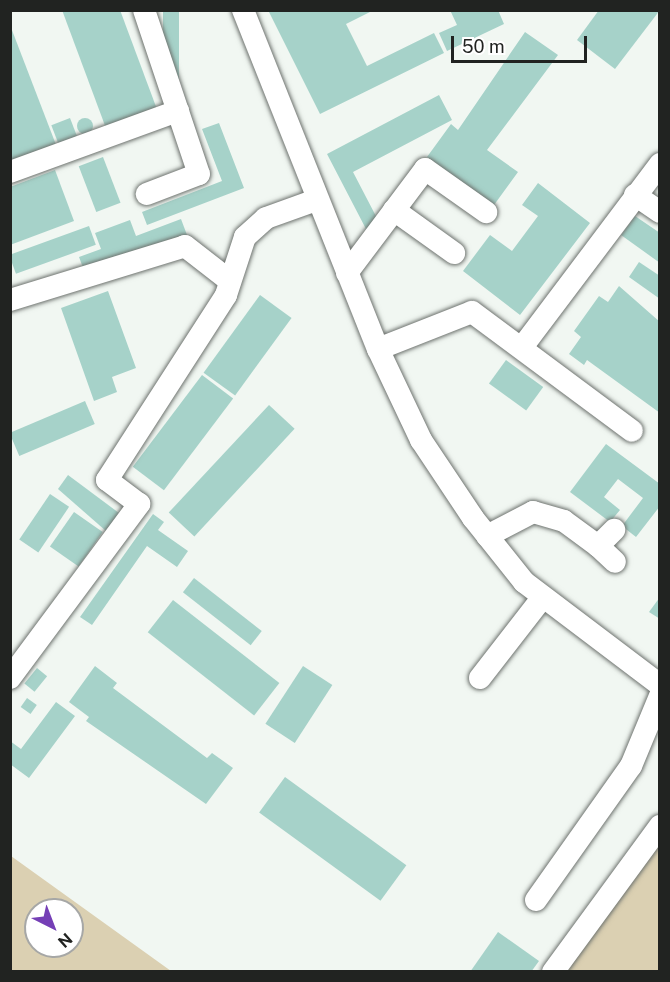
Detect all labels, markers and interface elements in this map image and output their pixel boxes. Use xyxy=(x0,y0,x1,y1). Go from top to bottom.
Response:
scale bar xyxy=(454,24,590,62)
text: 50 m xyxy=(462,36,505,57)
north arrow xyxy=(24,898,84,958)
text: N xyxy=(54,929,76,952)

